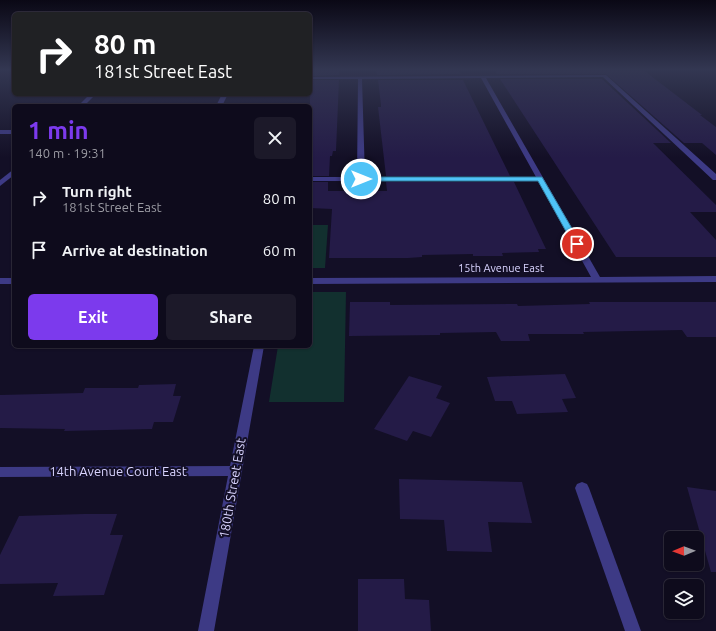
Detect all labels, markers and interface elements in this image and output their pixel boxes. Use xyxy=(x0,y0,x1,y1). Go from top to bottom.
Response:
icon: right xyxy=(28,28,80,80)
text: 80 m xyxy=(94,28,156,59)
text: 181st Street East xyxy=(94,61,232,81)
text: 1 min xyxy=(28,117,89,144)
button: close xyxy=(254,117,296,159)
text: 140 m · 19:31 xyxy=(28,146,106,160)
position arrow xyxy=(340,158,382,200)
text: Turn right xyxy=(62,183,132,200)
icon: right xyxy=(28,187,50,209)
text: 80 m xyxy=(263,190,296,207)
text: 181st Street East xyxy=(62,200,162,214)
pin xyxy=(560,227,594,261)
icon: arrive xyxy=(566,233,588,255)
icon: arrive xyxy=(28,239,50,261)
text: Arrive at destination xyxy=(62,242,208,259)
text: 60 m xyxy=(263,242,296,259)
street label: 15th Avenue East xyxy=(458,262,545,274)
button: Exit xyxy=(28,294,158,340)
button: Share xyxy=(166,294,296,340)
street label: 180th Street East xyxy=(216,437,248,539)
street label: 14th Avenue Court East xyxy=(49,464,187,478)
north arrow xyxy=(664,531,704,571)
map controls xyxy=(664,531,704,619)
button: layers xyxy=(664,579,704,619)

